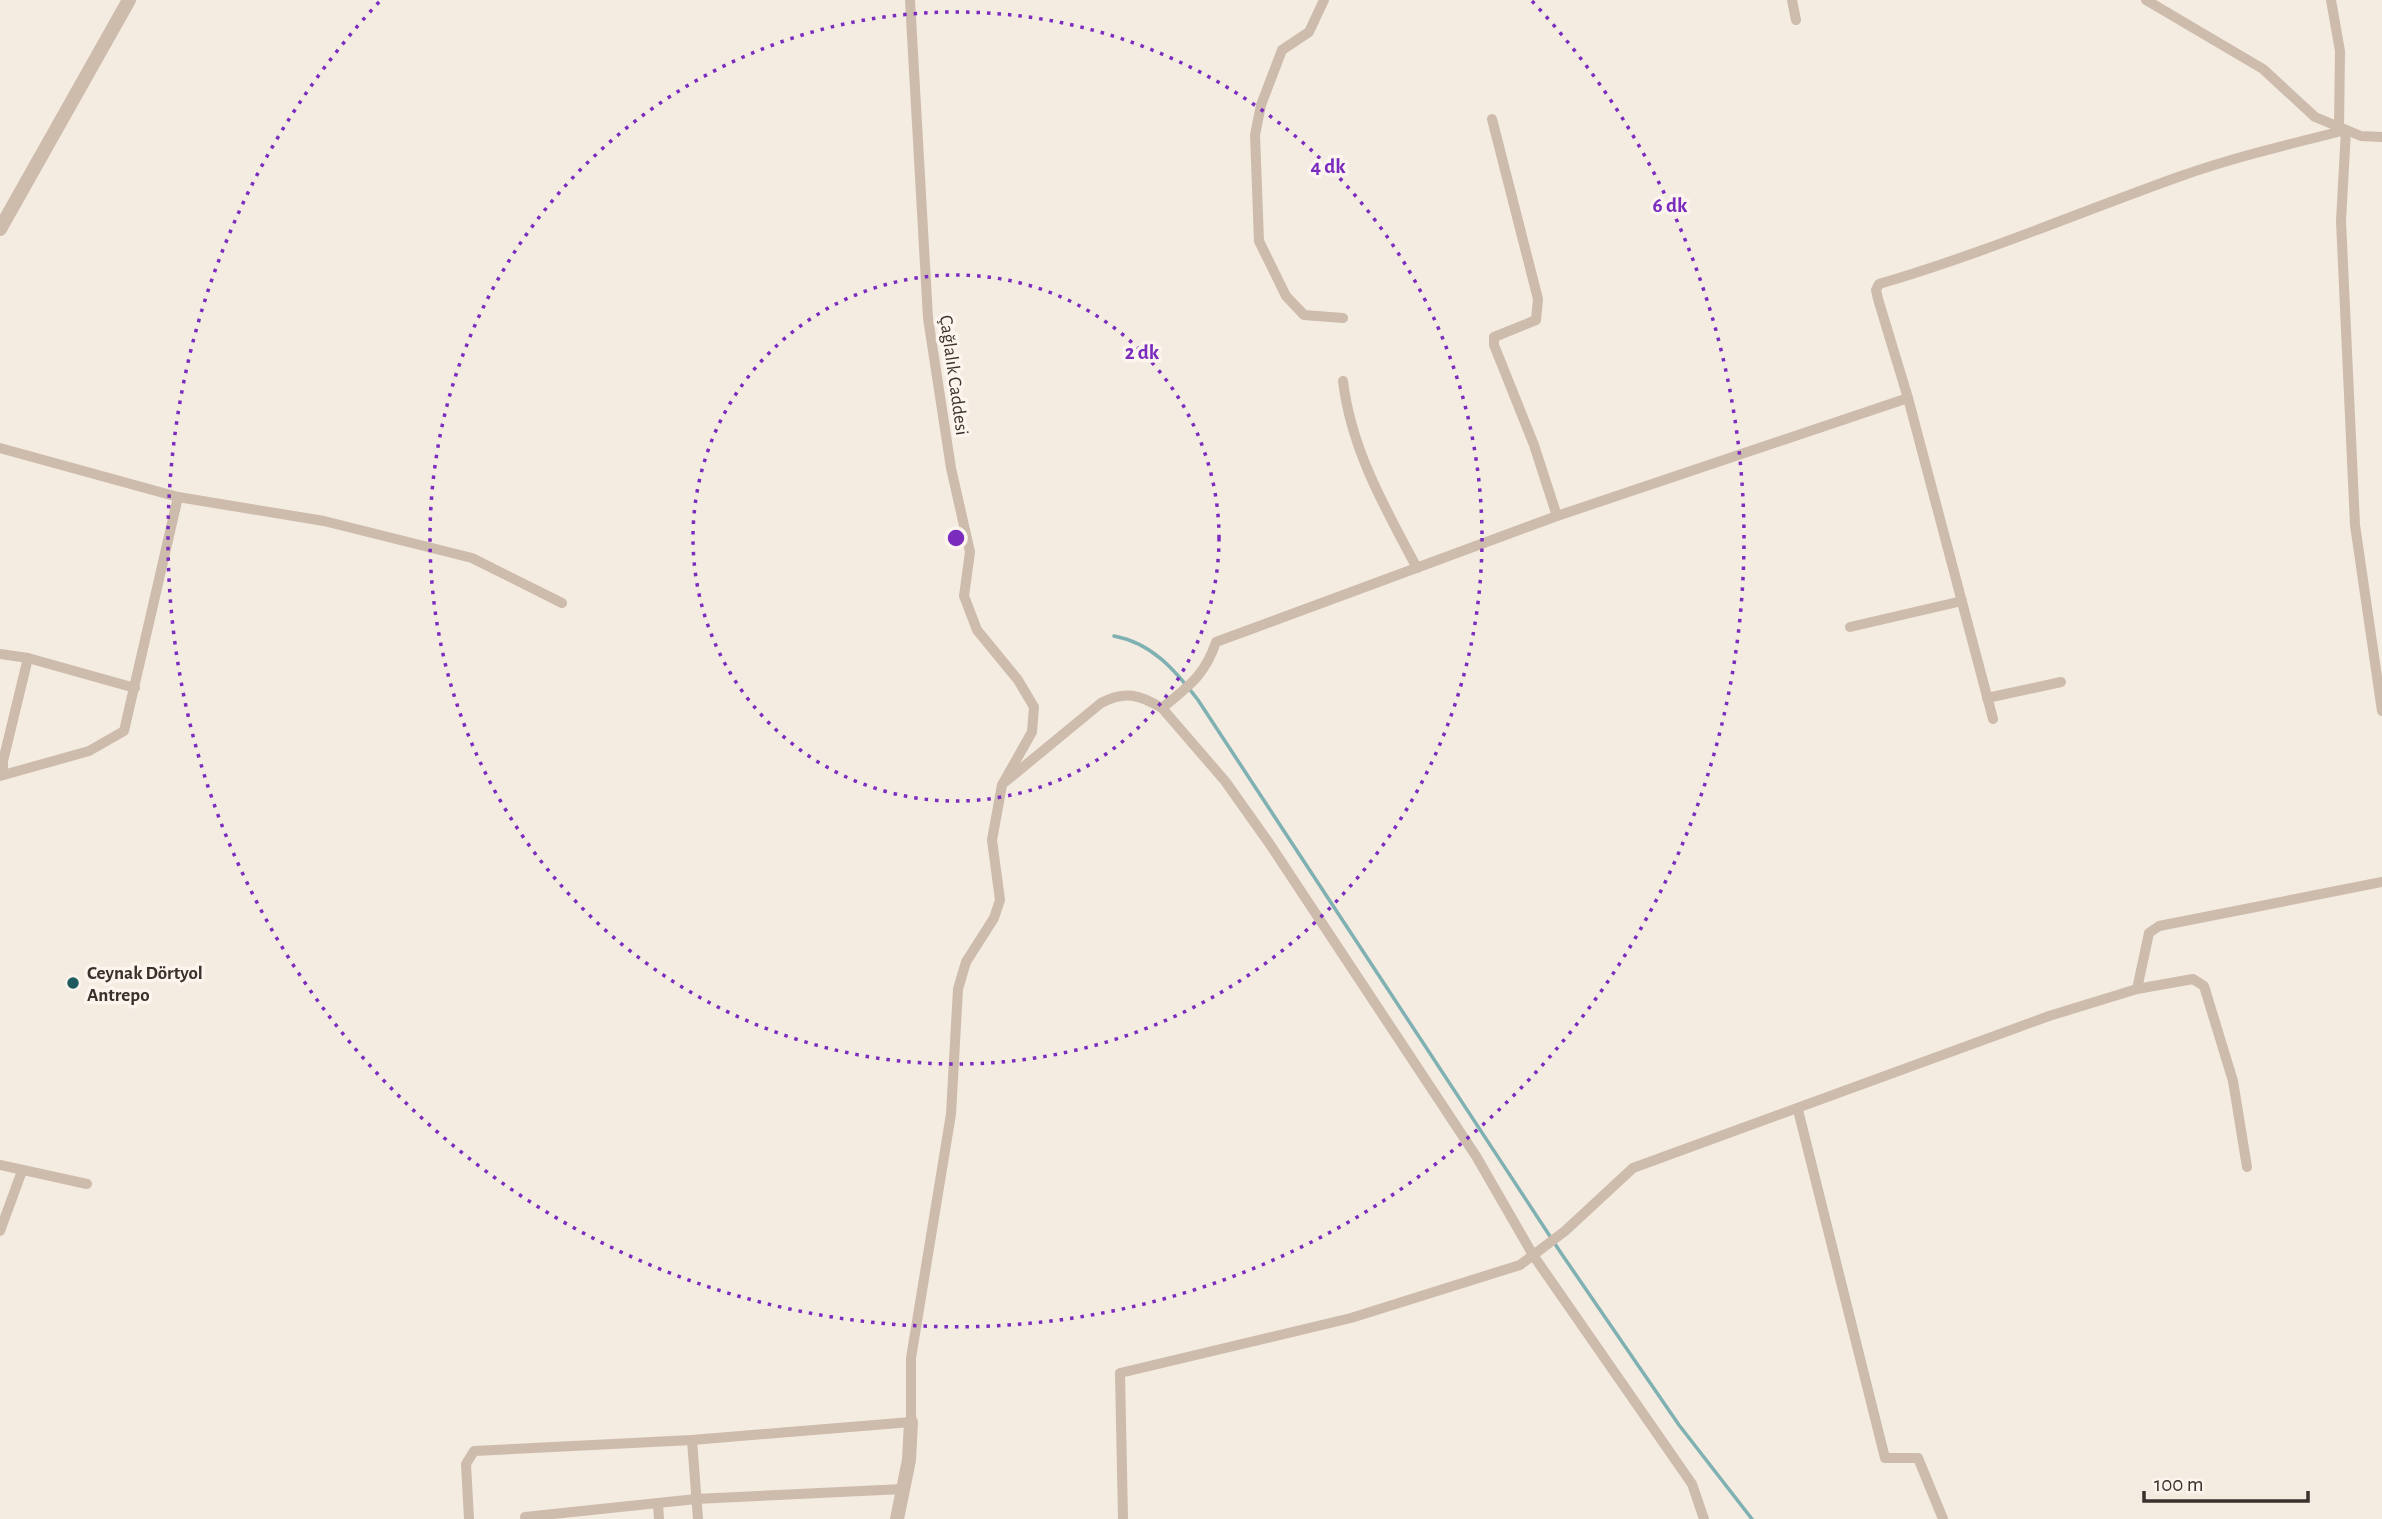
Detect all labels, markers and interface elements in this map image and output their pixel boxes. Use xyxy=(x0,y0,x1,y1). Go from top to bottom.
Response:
text: 4 dk xyxy=(1310,156,1346,177)
text: 6 dk xyxy=(1653,195,1688,216)
street label: Çağlalık Caddesi xyxy=(936,314,971,437)
text: 2 dk xyxy=(1125,342,1160,363)
centre of rings xyxy=(944,526,968,550)
place label: Ceynak Dörtyol Antrepo xyxy=(87,964,203,1005)
marker: Ceynak Dörtyol Antrepo xyxy=(65,975,81,991)
scale bar xyxy=(2144,1460,2308,1504)
text: 100 m xyxy=(2154,1474,2204,1495)

